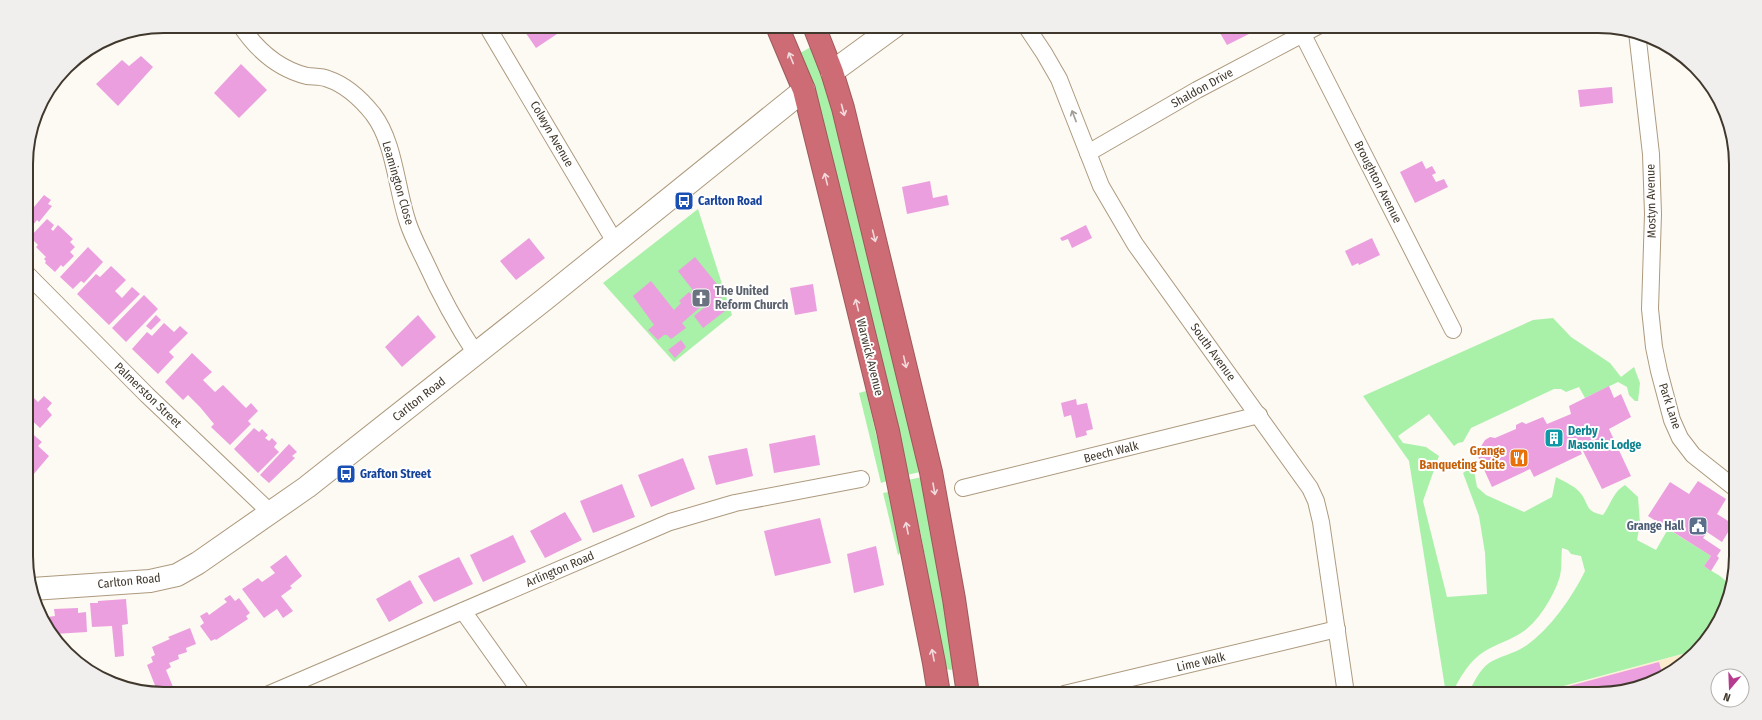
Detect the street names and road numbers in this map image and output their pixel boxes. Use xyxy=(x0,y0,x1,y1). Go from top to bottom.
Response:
street label: Shaldon Drive xyxy=(1169,65,1235,111)
street label: Colwyn Avenue xyxy=(527,99,577,169)
street label: Leamington Close xyxy=(379,139,417,227)
street label: Broughton Avenue xyxy=(1351,139,1405,225)
street label: Mostyn Avenue xyxy=(1643,164,1659,238)
street label: Warwick Avenue xyxy=(854,317,886,397)
street label: South Avenue xyxy=(1187,321,1239,384)
street label: Palmerston Street xyxy=(112,360,184,431)
street label: Carlton Road xyxy=(390,374,448,424)
street label: Park Lane xyxy=(1656,381,1684,431)
street label: Beech Walk xyxy=(1082,438,1140,466)
street label: Arlington Road xyxy=(524,548,596,590)
street label: Carlton Road xyxy=(97,571,161,591)
street label: Lime Walk xyxy=(1175,650,1227,674)

